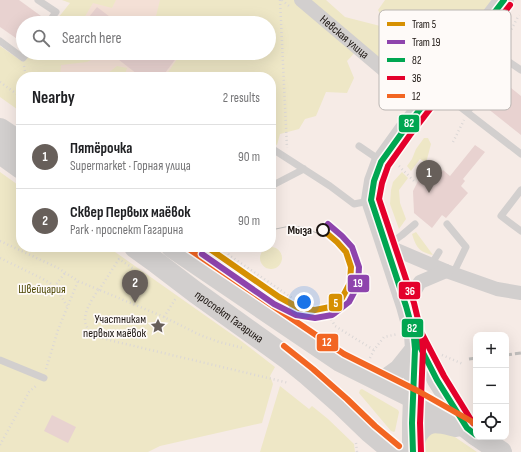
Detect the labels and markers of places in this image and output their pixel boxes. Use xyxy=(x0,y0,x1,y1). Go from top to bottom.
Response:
pin: 1 xyxy=(416,160,442,193)
place label: Мыза xyxy=(287,223,312,238)
marker: Мыза xyxy=(316,223,330,237)
pin: 2 xyxy=(122,270,148,303)
place label: Участникам первых маёвок xyxy=(83,312,146,341)
place icon: Участникам первых маёвок xyxy=(149,317,167,335)

